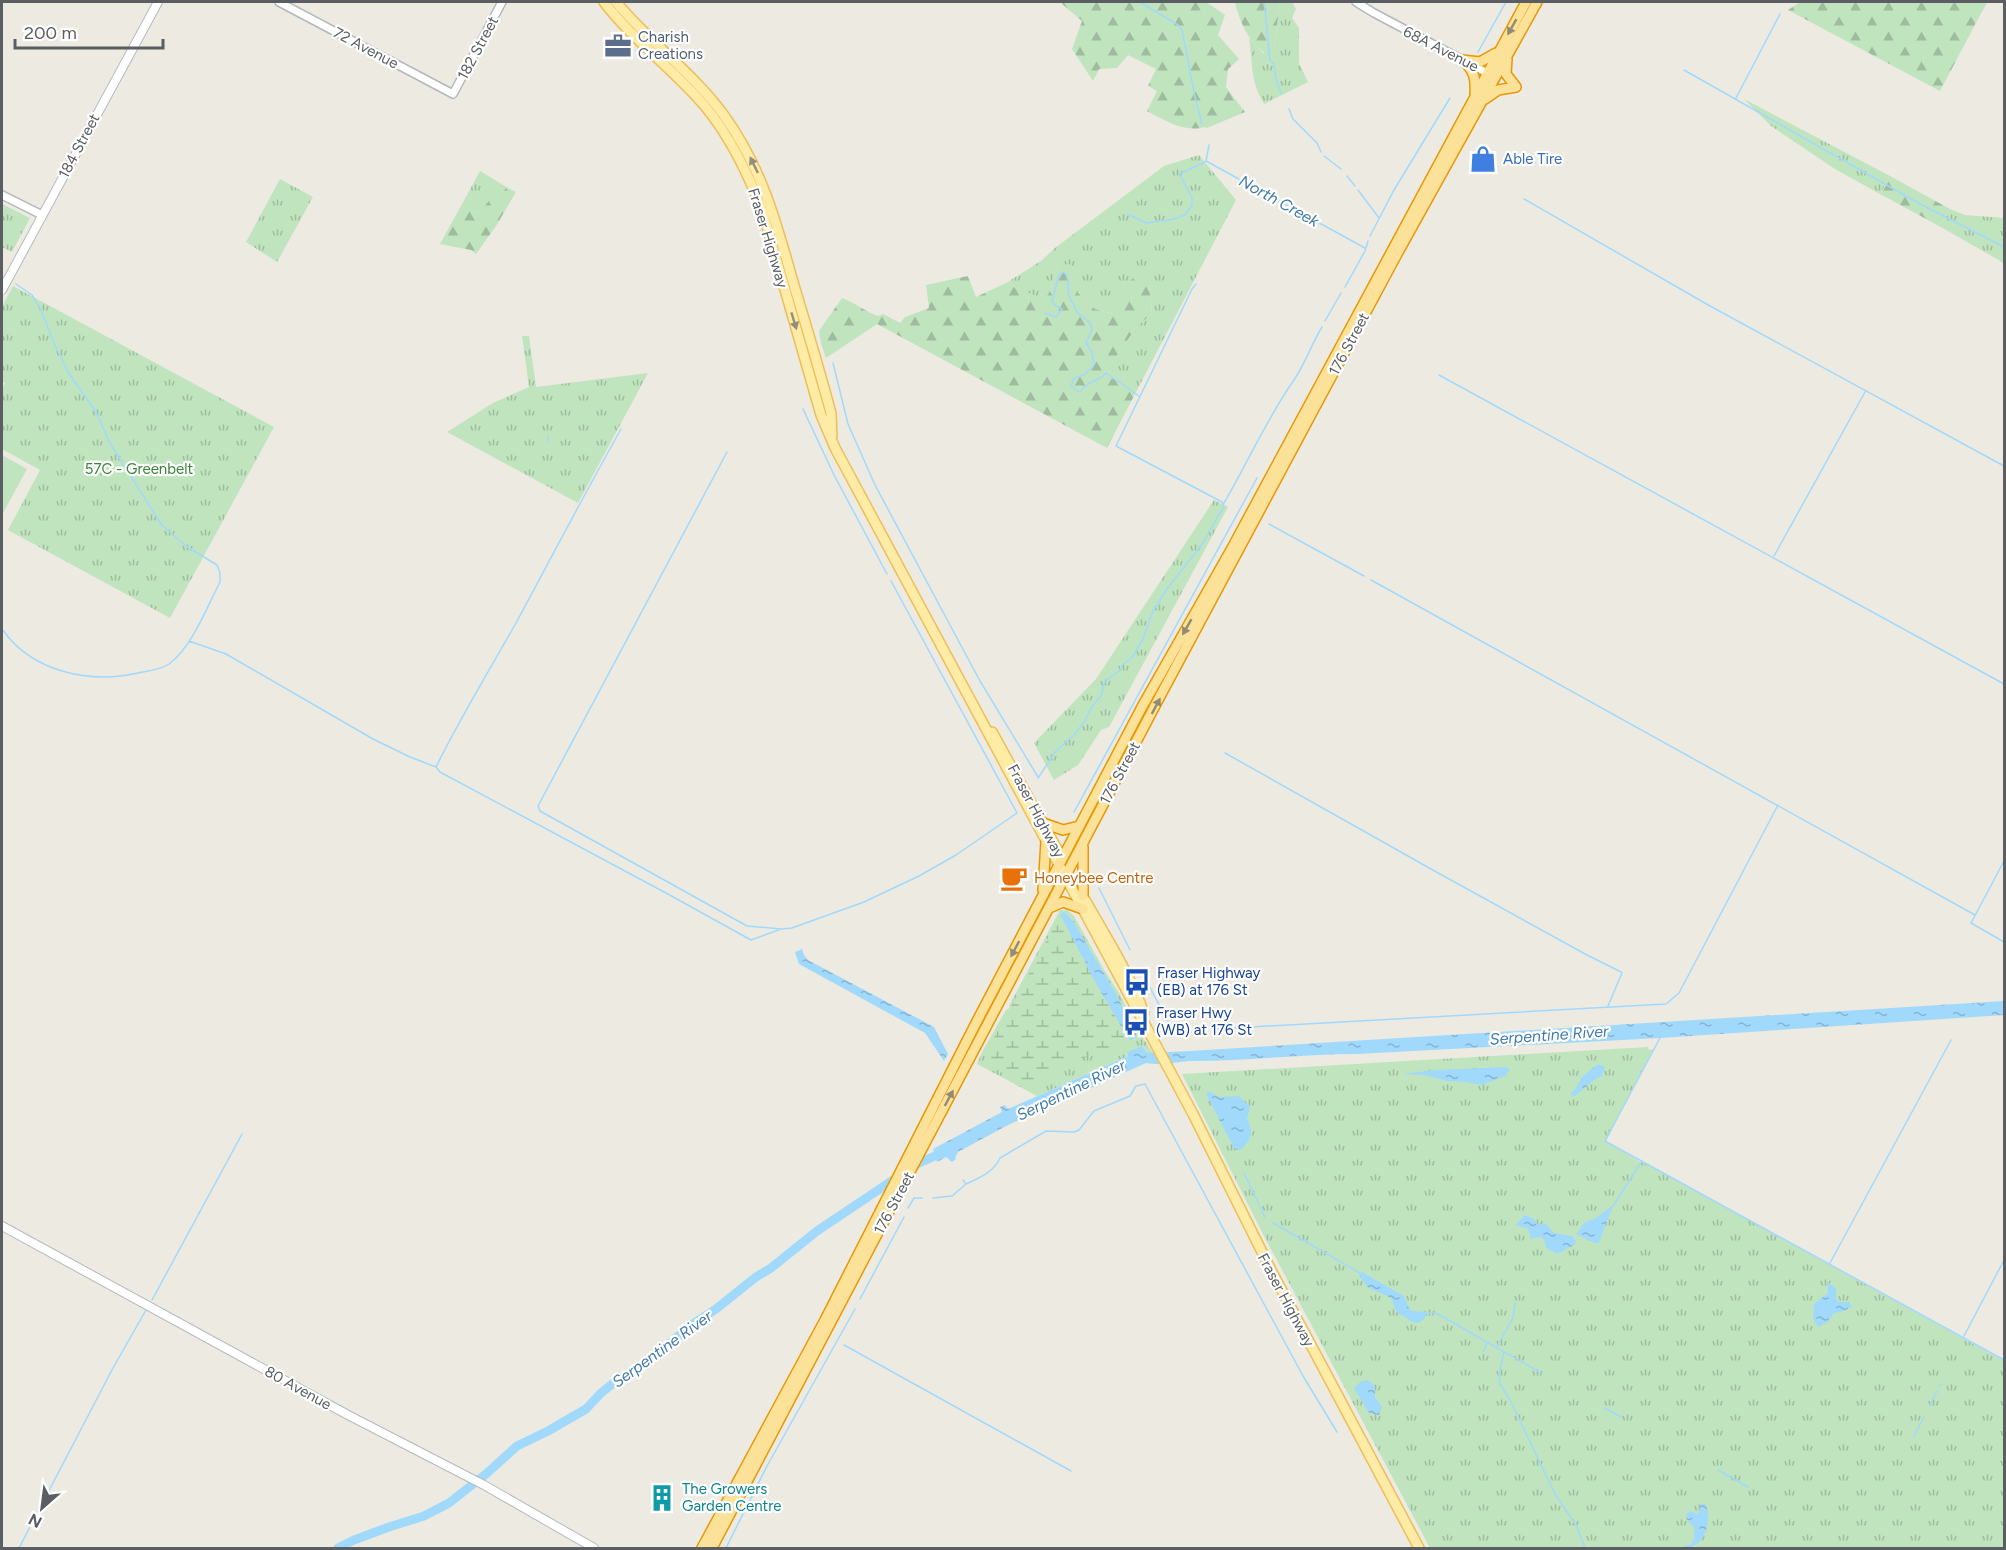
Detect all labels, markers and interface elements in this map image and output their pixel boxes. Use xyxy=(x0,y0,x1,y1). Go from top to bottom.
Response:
scale bar xyxy=(15,12,164,50)
street label: 182 Street xyxy=(454,13,502,83)
one-way arrow xyxy=(1507,18,1517,35)
text: 200 m xyxy=(24,22,77,44)
street label: 68A Avenue xyxy=(1400,22,1482,76)
street label: 72 Avenue xyxy=(330,23,402,73)
place label: Charish Creations xyxy=(638,28,703,63)
office icon: Charish Creations xyxy=(603,31,633,61)
street label: 184 Street xyxy=(55,110,104,181)
shop icon: Able Tire xyxy=(1468,144,1498,174)
place label: Able Tire xyxy=(1503,150,1562,168)
one-way arrow xyxy=(750,157,759,174)
water label: North Creek xyxy=(1236,171,1323,231)
street label: Fraser Highway xyxy=(744,186,792,290)
street label: 176 Street xyxy=(1325,309,1373,378)
one-way arrow xyxy=(790,312,799,330)
park label: 57C - Greenbelt xyxy=(85,460,193,478)
one-way arrow xyxy=(1183,618,1193,635)
one-way arrow xyxy=(1151,697,1161,714)
street label: 176 Street xyxy=(1096,738,1144,807)
street label: Fraser Highway xyxy=(1004,761,1068,861)
cafe icon: Honeybee Centre xyxy=(999,863,1029,893)
place label: Honeybee Centre xyxy=(1034,869,1153,887)
one-way arrow xyxy=(1010,941,1020,958)
place label: Fraser Highway (EB) at 176 St xyxy=(1157,964,1261,999)
bus stop icon: Fraser Highway (EB) at 176 St xyxy=(1122,967,1152,997)
place label: Fraser Hwy (WB) at 176 St xyxy=(1156,1004,1253,1039)
bus stop icon: Fraser Hwy (WB) at 176 St xyxy=(1121,1007,1151,1037)
water label: Serpentine River xyxy=(1489,1021,1609,1049)
water label: Serpentine River xyxy=(1013,1055,1129,1125)
one-way arrow xyxy=(944,1090,954,1107)
street label: 176 Street xyxy=(870,1168,918,1237)
street label: Fraser Highway xyxy=(1254,1250,1318,1350)
water label: Serpentine River xyxy=(608,1306,716,1392)
street label: 80 Avenue xyxy=(262,1362,334,1414)
north arrow xyxy=(12,1478,72,1538)
place label: The Growers Garden Centre xyxy=(682,1480,781,1515)
building icon: The Growers Garden Centre xyxy=(647,1483,677,1513)
text: N xyxy=(25,1510,45,1532)

